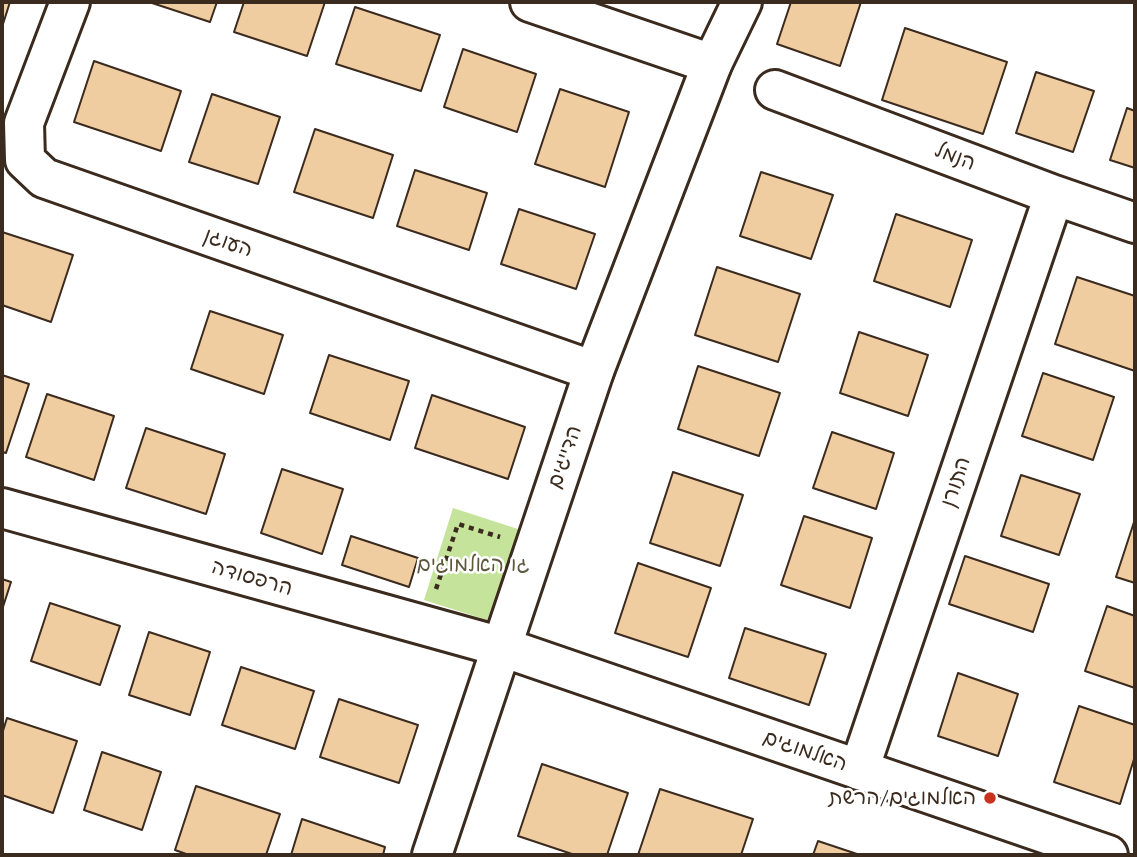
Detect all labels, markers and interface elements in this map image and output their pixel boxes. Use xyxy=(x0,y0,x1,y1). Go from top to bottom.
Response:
street label: הנמל xyxy=(931,138,979,176)
street label: העוגן xyxy=(200,223,256,263)
street label: הדייגים xyxy=(543,422,587,492)
street label: התורן xyxy=(936,453,976,511)
park label: גו האלמוגים xyxy=(417,552,529,578)
street label: הרפסודה xyxy=(208,554,296,602)
street label: האלמוגים xyxy=(760,725,850,777)
place label: האלמוגים/הרשת xyxy=(829,785,976,811)
marker: האלמוגים/הרשת xyxy=(982,790,998,806)

